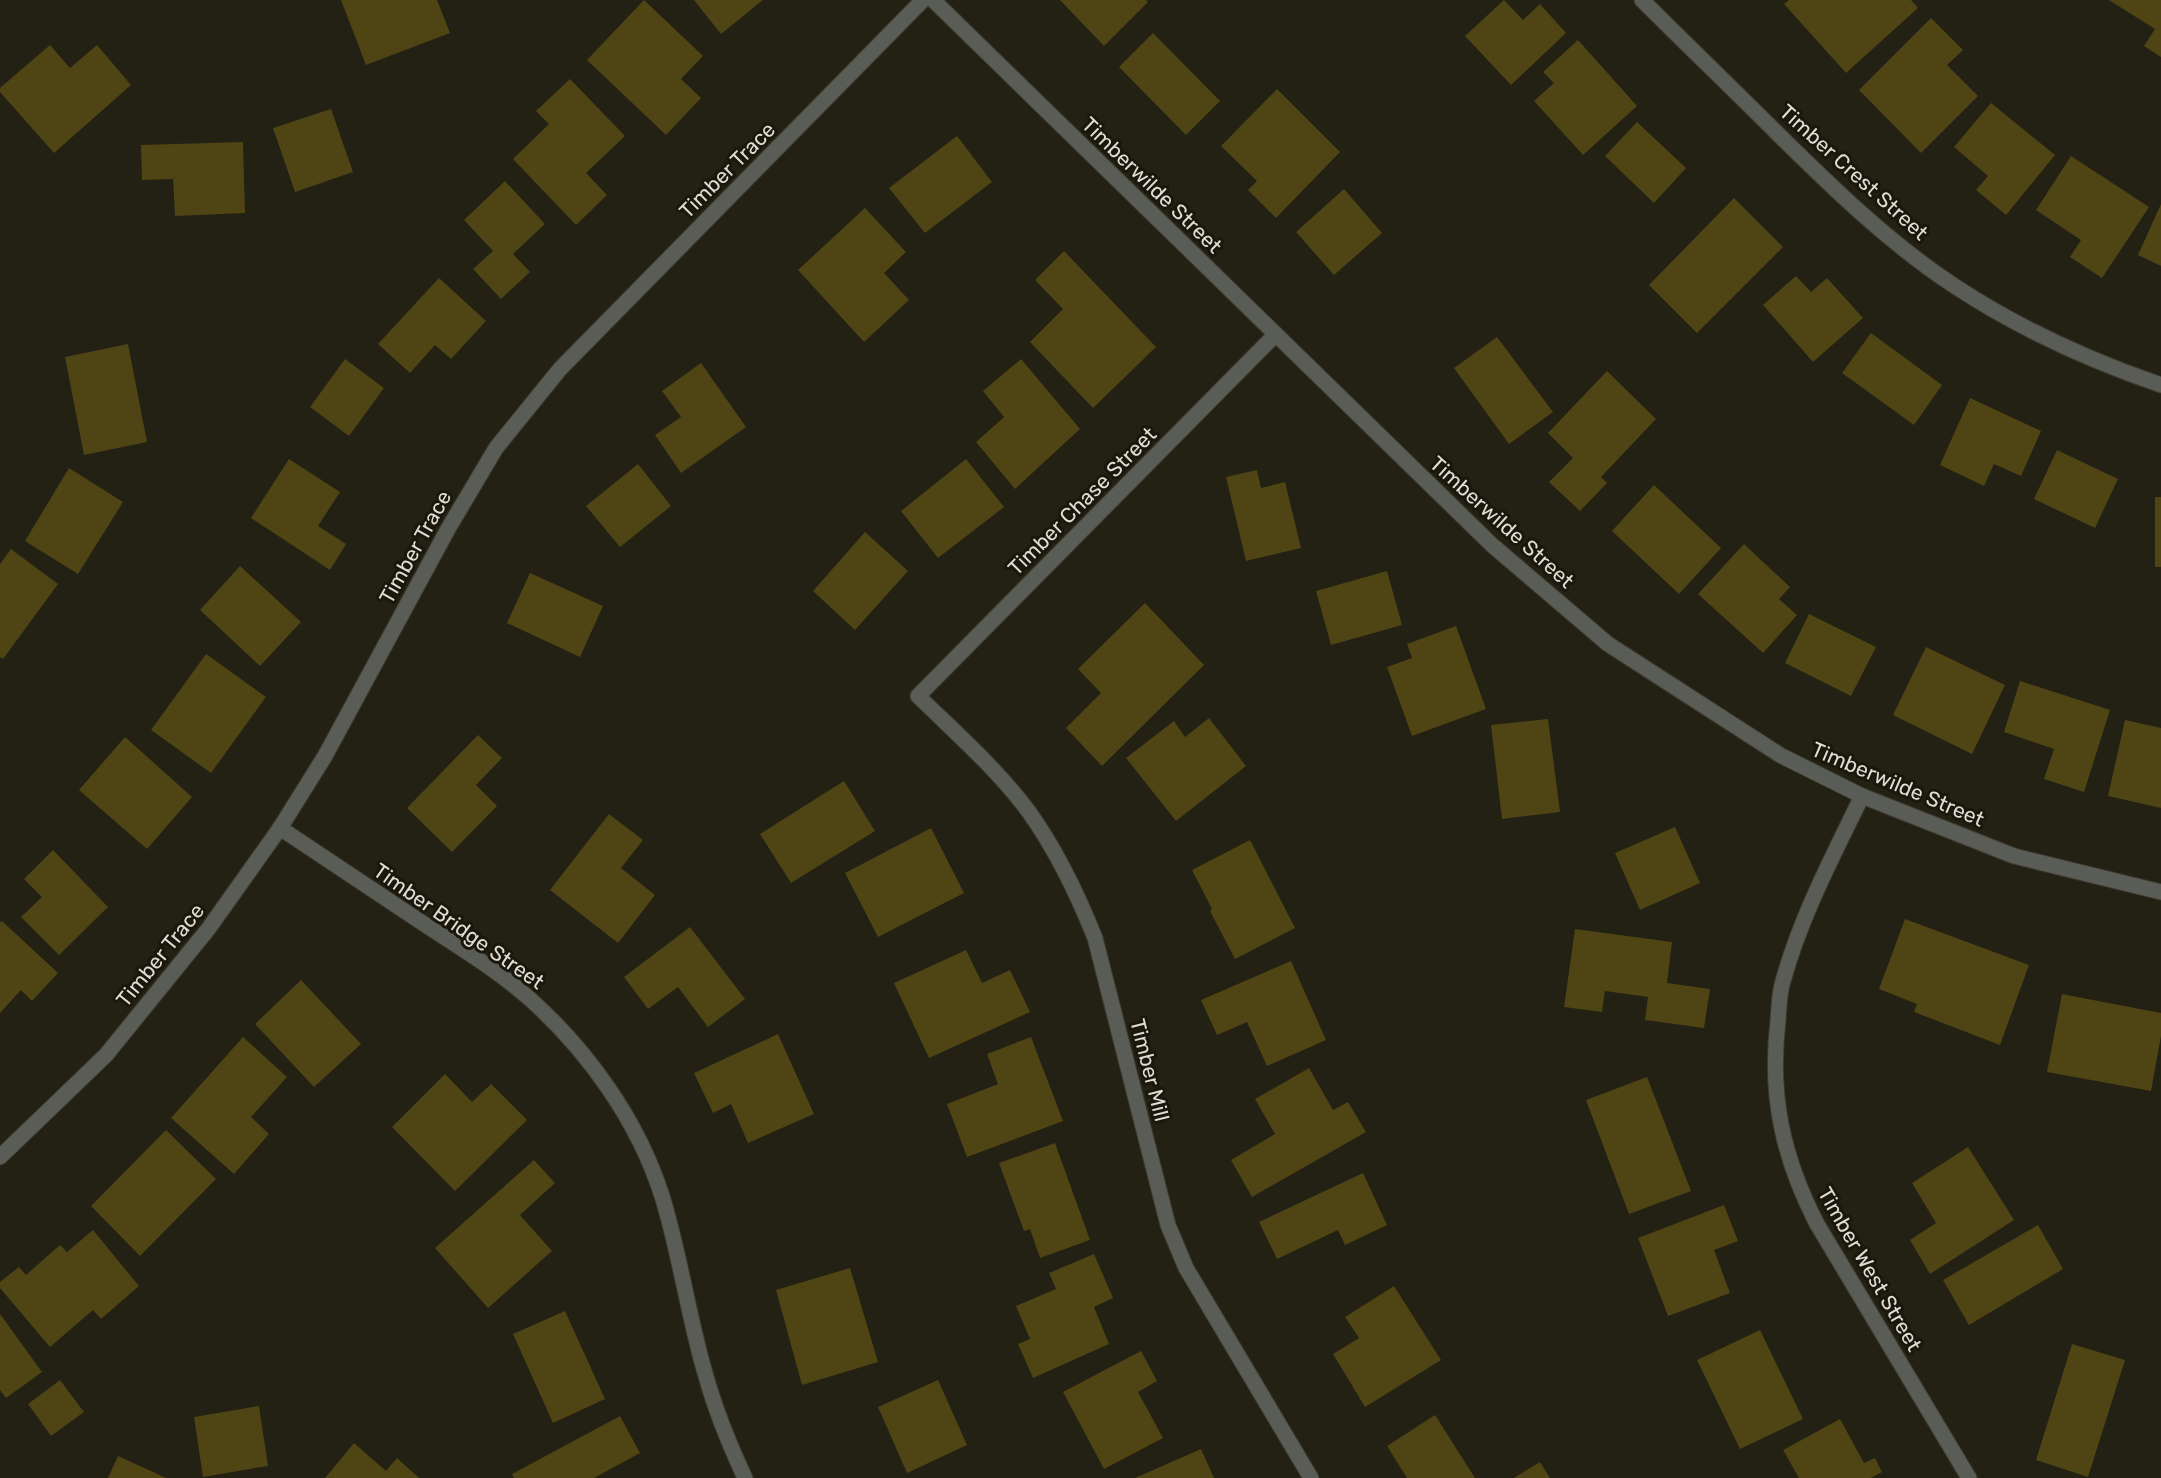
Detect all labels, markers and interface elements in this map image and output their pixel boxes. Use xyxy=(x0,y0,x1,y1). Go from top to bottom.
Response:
street label: Timber Crest Street xyxy=(1775,99,1933,245)
street label: Timberwilde Street xyxy=(1077,112,1227,258)
street label: Timber Trace xyxy=(674,117,780,223)
street label: Timber Chase Street xyxy=(1003,422,1161,580)
street label: Timberwilde Street xyxy=(1425,451,1579,593)
street label: Timber Trace xyxy=(374,486,456,608)
street label: Timberwilde Street xyxy=(1808,736,1988,832)
street label: Timber Bridge Street xyxy=(369,858,549,994)
street label: Timber Trace xyxy=(111,898,209,1012)
street label: Timber Mill xyxy=(1125,1016,1175,1124)
street label: Timber West Street xyxy=(1813,1183,1927,1355)

